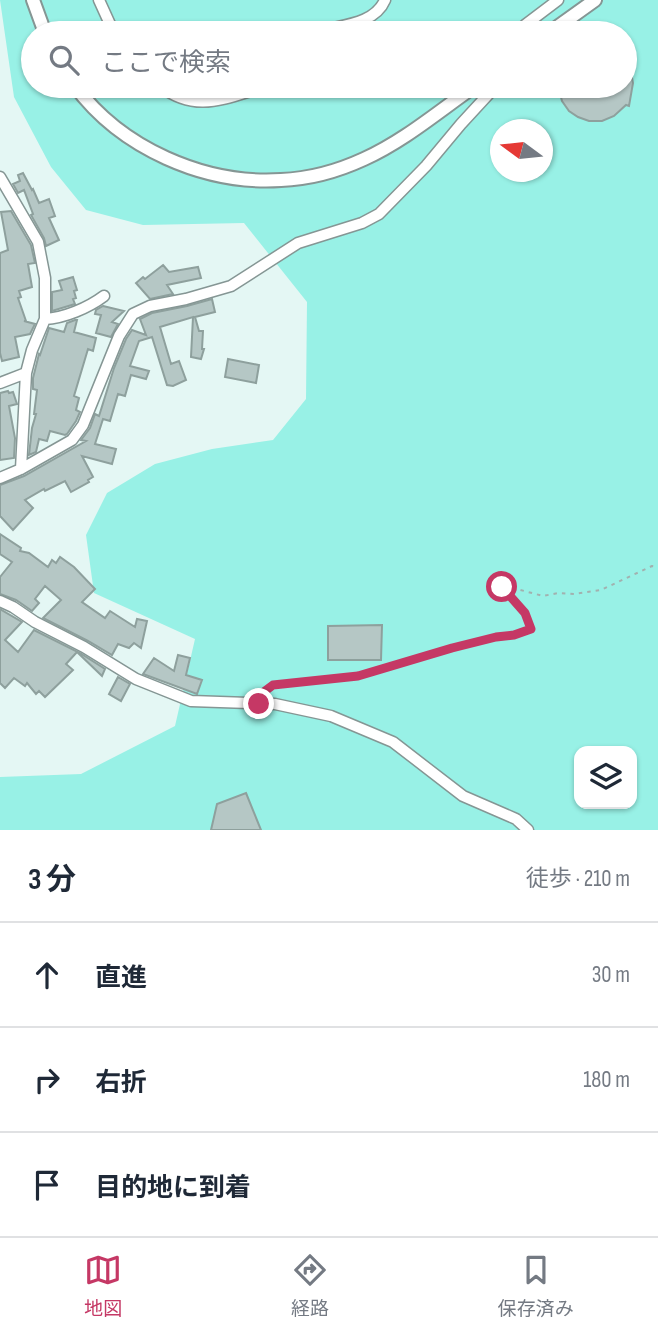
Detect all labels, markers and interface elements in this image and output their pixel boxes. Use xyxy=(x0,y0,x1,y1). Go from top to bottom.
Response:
search box xyxy=(21,21,637,98)
icon: search xyxy=(45,41,83,79)
text: ここで検索 xyxy=(101,48,231,79)
north arrow xyxy=(490,119,553,182)
route start xyxy=(486,571,517,602)
route end xyxy=(243,688,274,719)
map controls xyxy=(574,746,637,809)
button: layers xyxy=(574,746,637,809)
text: 3 分 xyxy=(28,862,76,898)
text: 徒歩 · 210 m xyxy=(526,865,630,893)
icon: ahead xyxy=(28,956,66,994)
text: 30 m xyxy=(592,961,630,989)
text: 直進 xyxy=(95,963,147,994)
icon: right xyxy=(28,1061,66,1099)
text: 180 m xyxy=(583,1066,630,1094)
text: 右折 xyxy=(95,1068,147,1099)
icon: arrive xyxy=(28,1166,66,1204)
text: 目的地に到着 xyxy=(95,1173,251,1204)
tab: 地図 xyxy=(84,1251,122,1321)
tab: 経路 xyxy=(291,1251,329,1321)
tab: 保存済み xyxy=(498,1251,574,1321)

